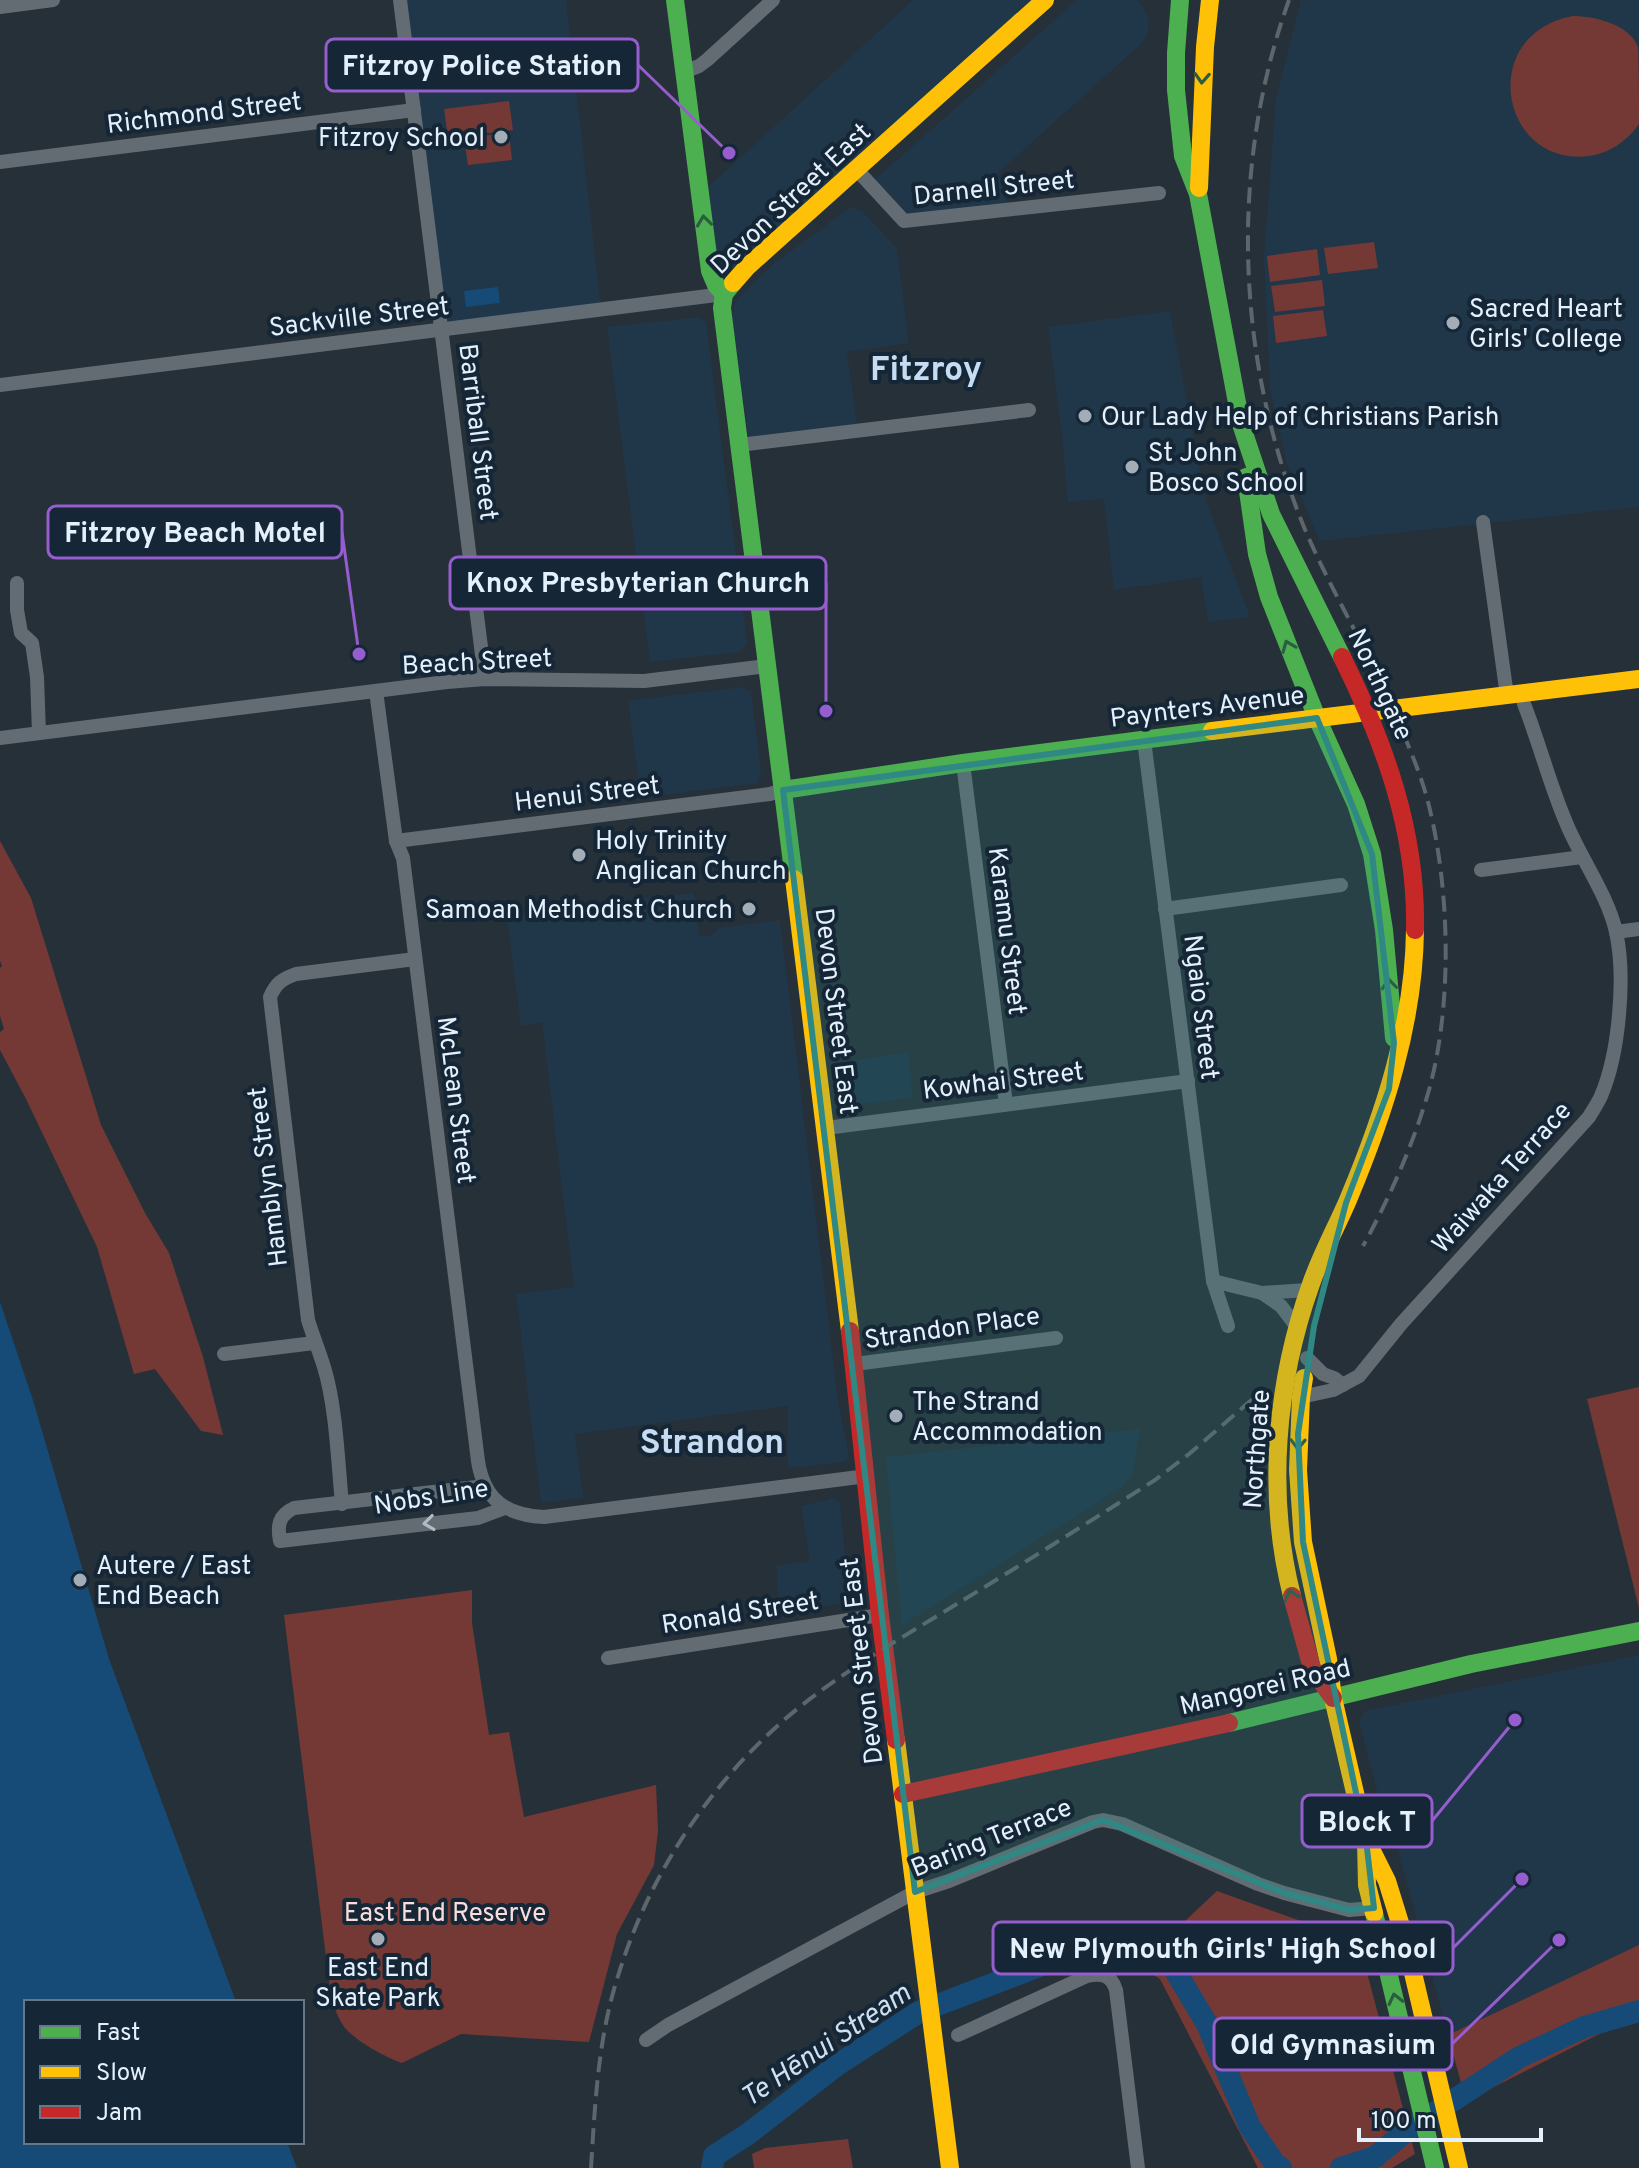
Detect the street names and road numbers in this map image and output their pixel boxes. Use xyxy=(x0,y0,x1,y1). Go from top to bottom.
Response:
street label: Richmond Street xyxy=(105,86,304,143)
street label: Devon Street East xyxy=(704,117,879,283)
street label: Darnell Street xyxy=(912,165,1076,214)
street label: Sackville Street xyxy=(267,291,451,346)
street label: Barriball Street xyxy=(449,342,504,523)
street label: Northgate xyxy=(1339,624,1419,746)
street label: Beach Street xyxy=(401,643,553,684)
street label: Paynters Avenue xyxy=(1108,680,1306,737)
street label: Henui Street xyxy=(513,770,662,821)
street label: Karamu Street xyxy=(979,846,1032,1017)
street label: Devon Street East xyxy=(805,906,864,1116)
street label: Ngaio Street xyxy=(1174,933,1225,1082)
street label: McLean Street xyxy=(428,1015,481,1186)
street label: Kowhai Street xyxy=(921,1056,1086,1109)
street label: Hamblyn Street xyxy=(242,1085,297,1269)
street label: Waiwaka Terrace xyxy=(1426,1096,1580,1262)
street label: Strandon Place xyxy=(862,1301,1042,1358)
street label: Northgate xyxy=(1238,1388,1279,1510)
street label: Nobs Line xyxy=(372,1473,491,1524)
street label: Devon Street East xyxy=(834,1556,893,1766)
street label: Ronald Street xyxy=(659,1586,821,1643)
street label: Mangorei Road xyxy=(1177,1653,1354,1724)
street label: Baring Terrace xyxy=(907,1792,1077,1887)

